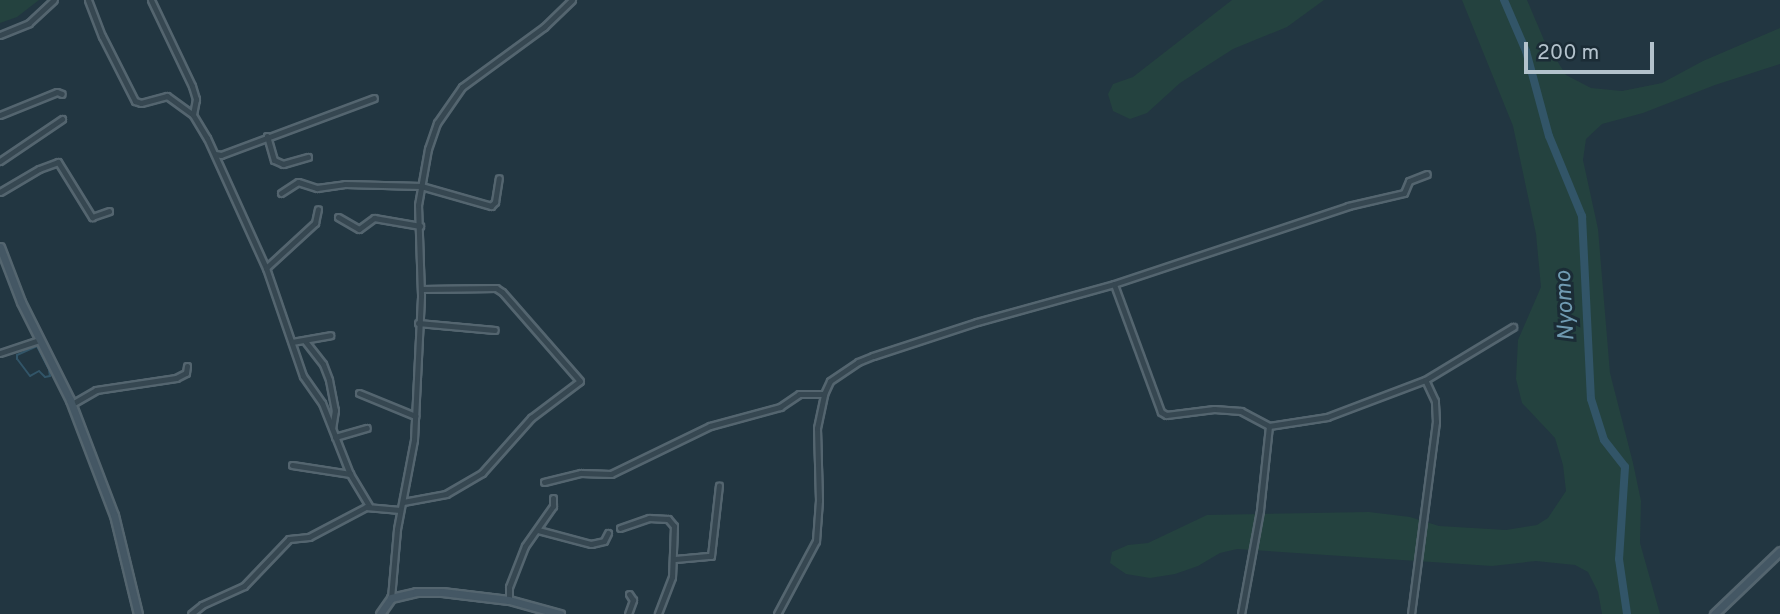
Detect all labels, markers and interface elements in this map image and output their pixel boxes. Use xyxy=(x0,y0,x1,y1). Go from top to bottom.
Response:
scale bar xyxy=(1528,28,1658,72)
text: 200 m xyxy=(1537,40,1599,67)
water label: Nyomo xyxy=(1551,270,1583,342)

